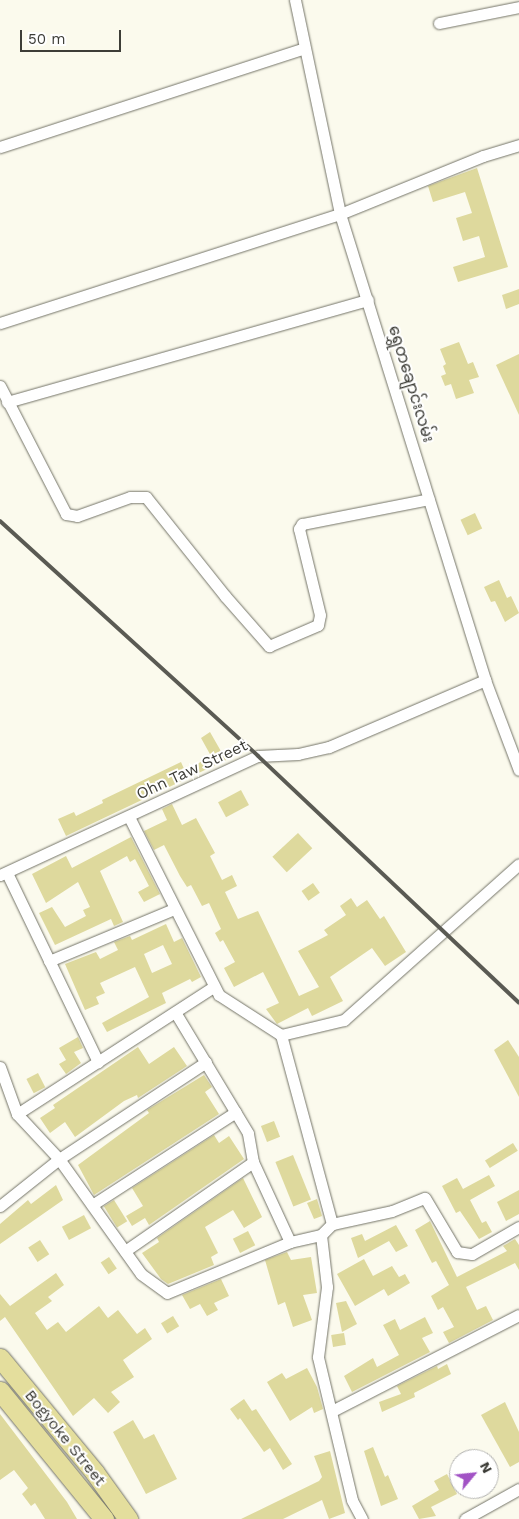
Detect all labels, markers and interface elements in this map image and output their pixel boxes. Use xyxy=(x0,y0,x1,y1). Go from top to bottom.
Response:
scale bar xyxy=(22,20,124,52)
text: 50 m xyxy=(28,30,65,48)
street label: ရွှေတချောင်းလမ်း xyxy=(384,323,438,445)
street label: Ohn Taw Street xyxy=(133,736,251,804)
street label: Bogyoke Street xyxy=(20,1386,110,1490)
north arrow xyxy=(449,1449,499,1499)
text: N xyxy=(477,1459,496,1476)

